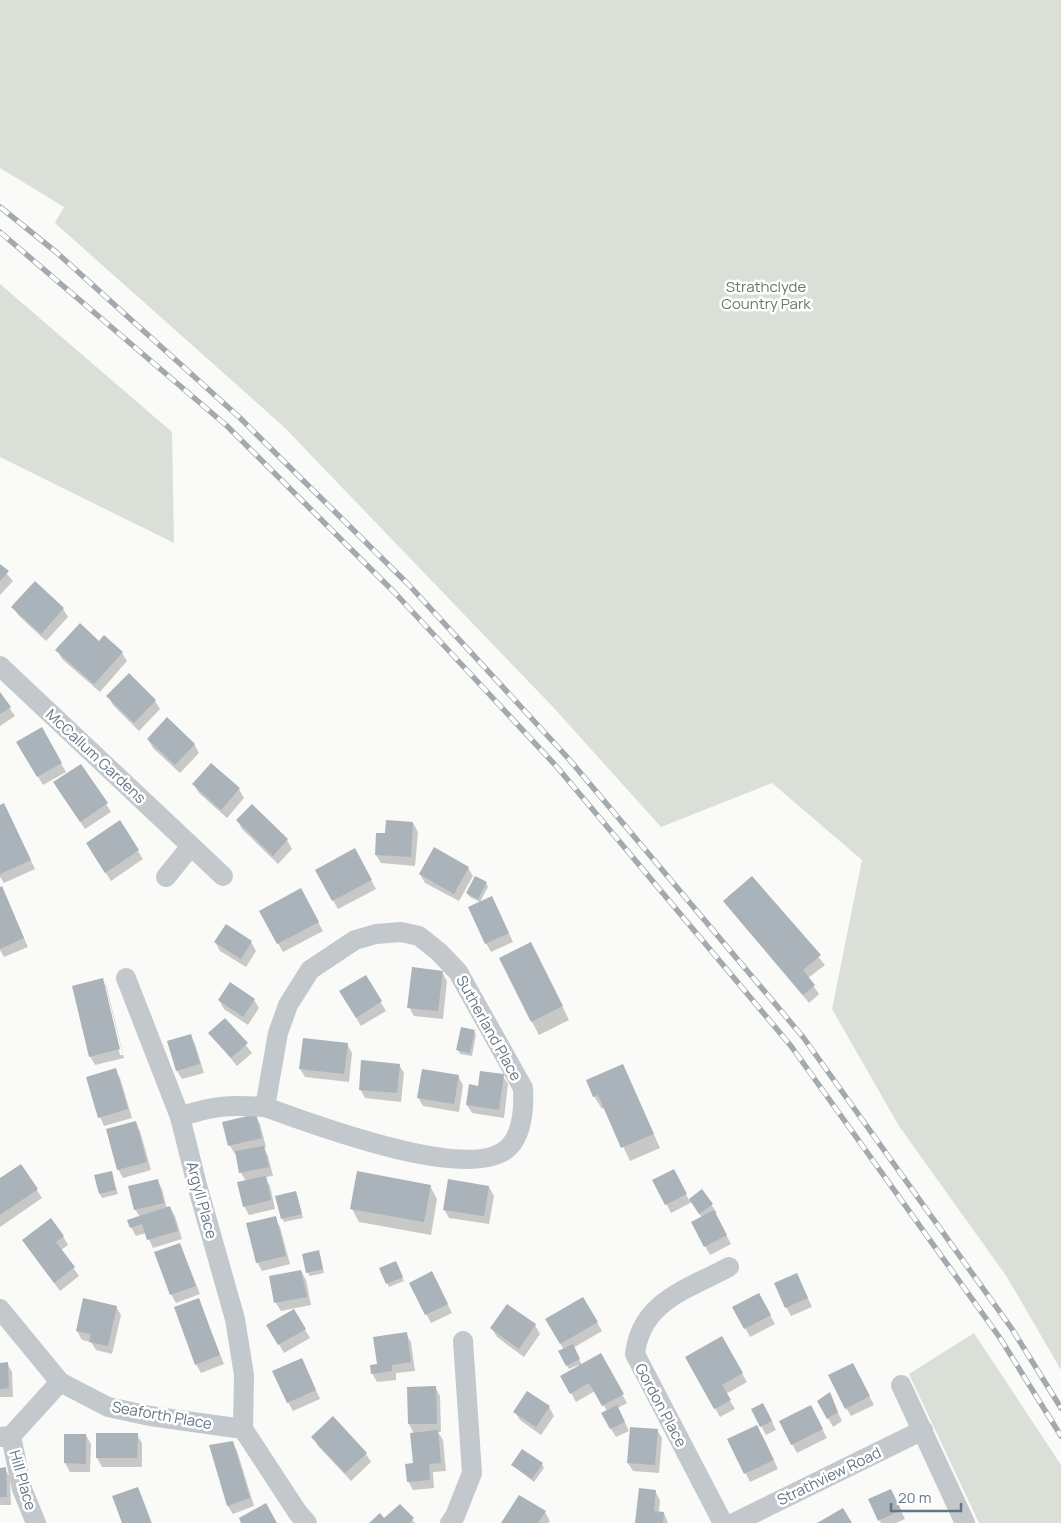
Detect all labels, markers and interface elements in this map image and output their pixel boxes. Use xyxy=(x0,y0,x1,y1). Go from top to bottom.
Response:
park label: Strathclyde Country Park xyxy=(721,276,811,314)
street label: McCallum Gardens xyxy=(41,704,151,808)
street label: Sutherland Place xyxy=(451,971,527,1085)
street label: Argyll Place xyxy=(182,1159,222,1241)
street label: Gordon Place xyxy=(630,1359,692,1451)
street label: Seaforth Place xyxy=(110,1396,214,1434)
street label: Strathview Road xyxy=(773,1442,885,1510)
street label: Hill Place xyxy=(4,1448,42,1513)
scale bar xyxy=(891,1480,961,1512)
text: 20 m xyxy=(898,1487,931,1508)

